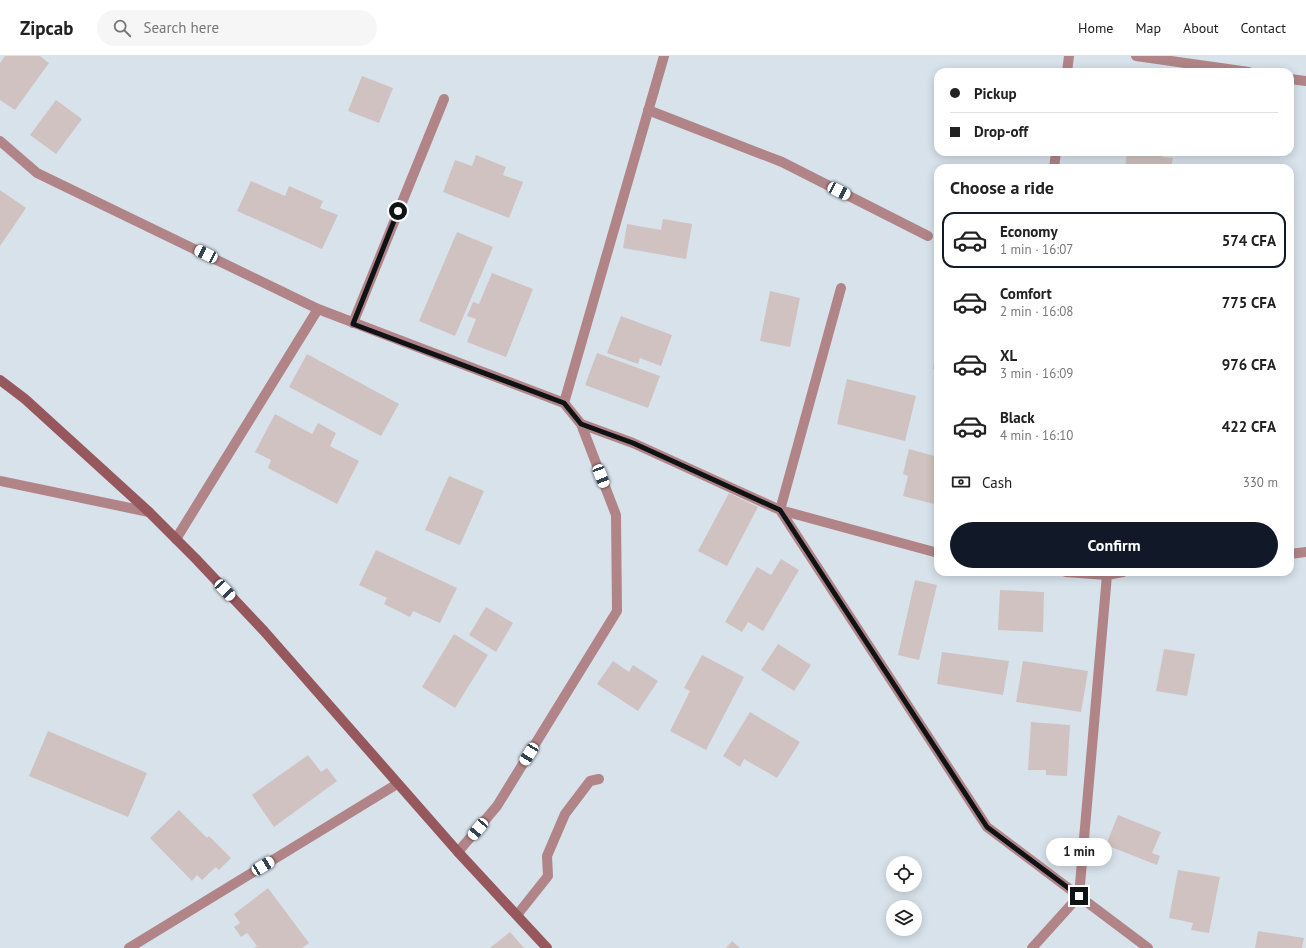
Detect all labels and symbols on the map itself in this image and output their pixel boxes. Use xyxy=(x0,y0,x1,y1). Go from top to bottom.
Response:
car xyxy=(826,180,852,202)
route start xyxy=(389,202,407,220)
car xyxy=(193,243,219,265)
car xyxy=(591,463,611,489)
car xyxy=(212,577,238,603)
car xyxy=(518,741,540,767)
car xyxy=(466,816,490,842)
callout: 1 min xyxy=(1046,838,1112,866)
car xyxy=(250,855,276,877)
route end xyxy=(1070,887,1088,905)

